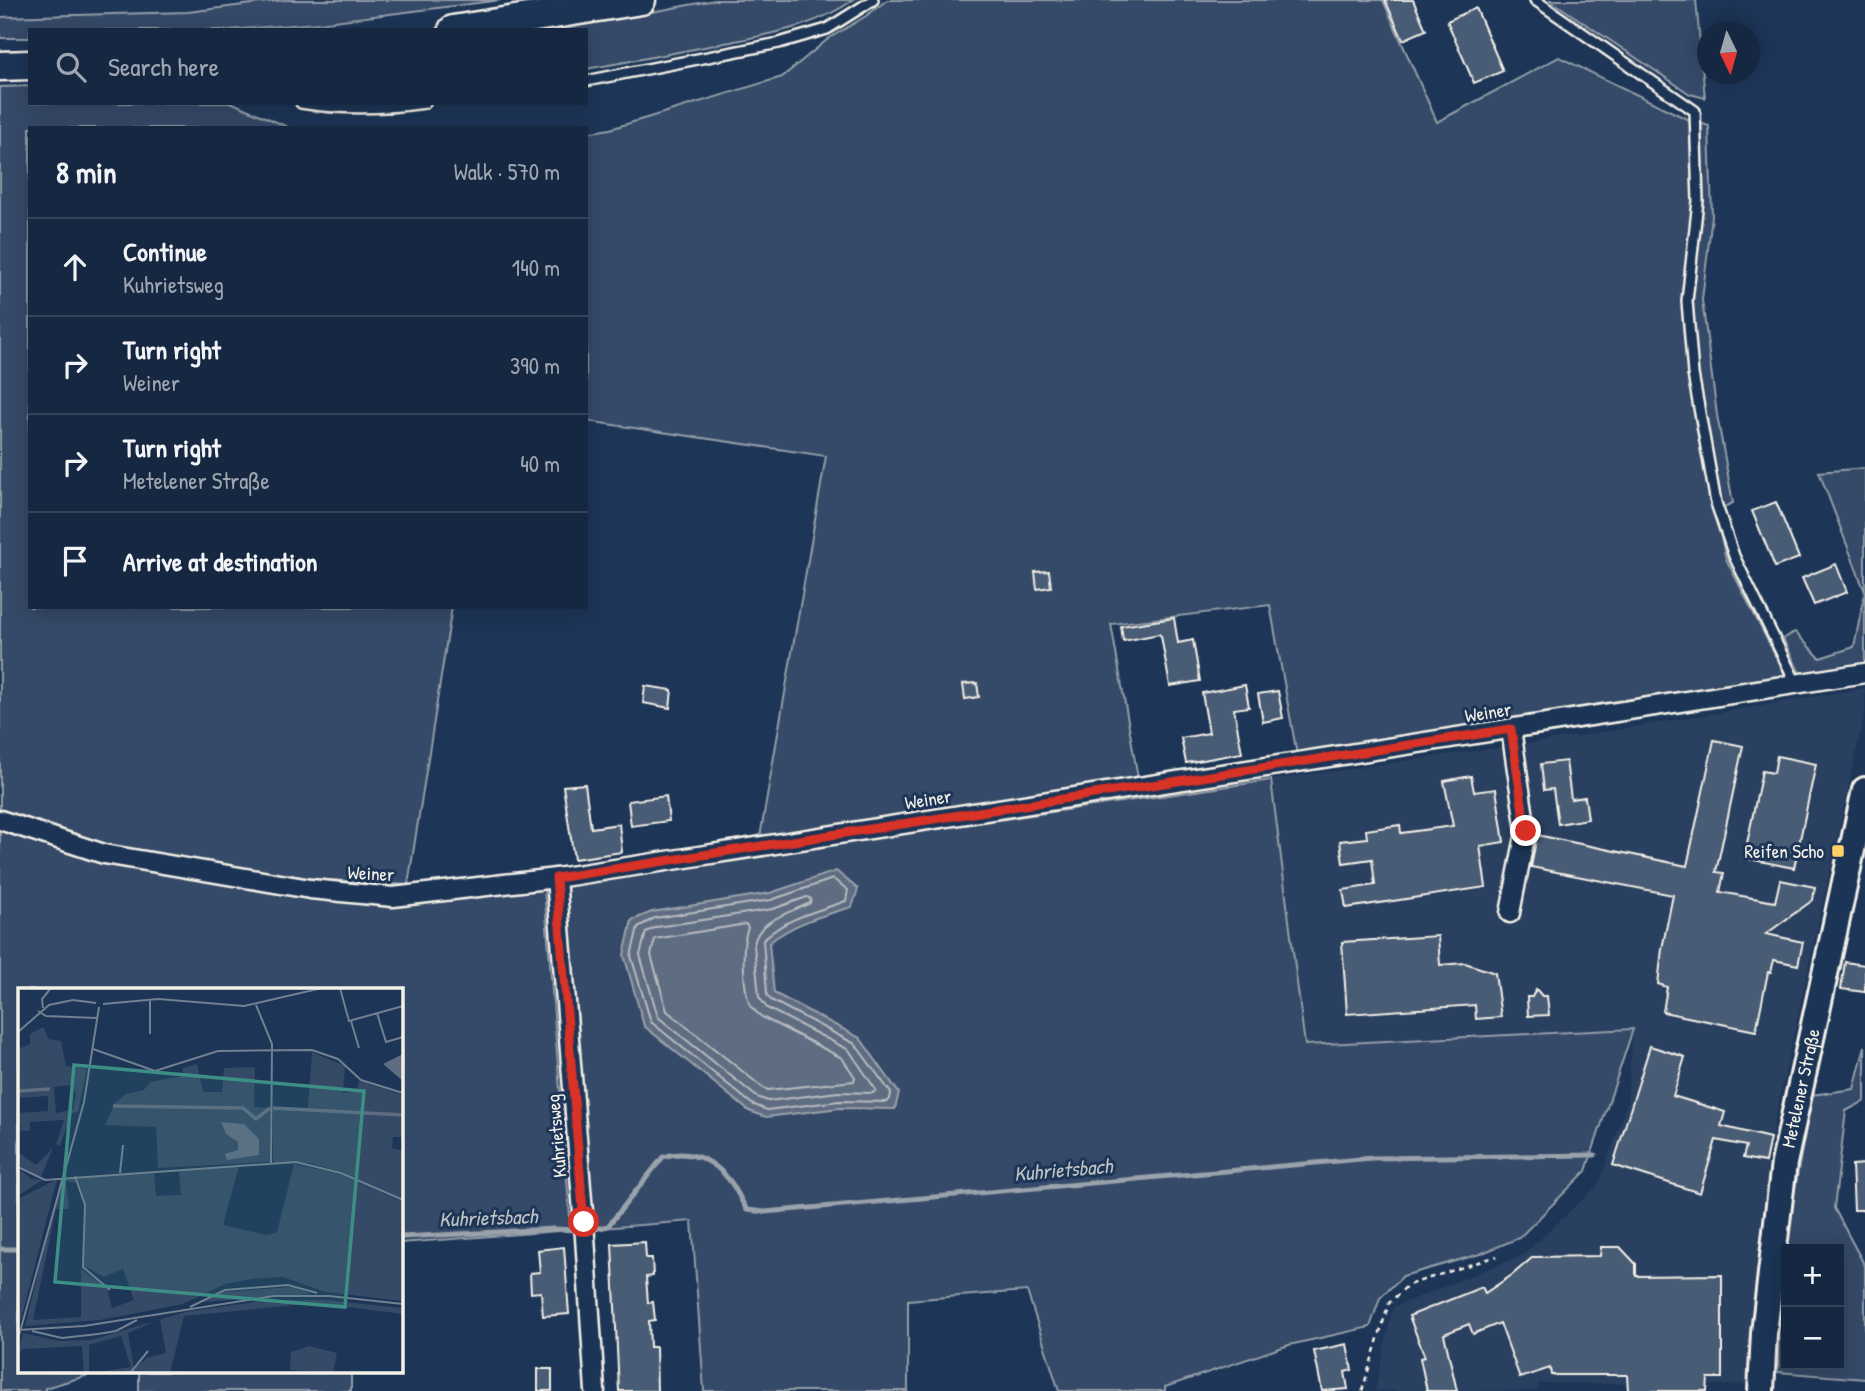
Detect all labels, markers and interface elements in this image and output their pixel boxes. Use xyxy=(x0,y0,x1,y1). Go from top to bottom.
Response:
north arrow xyxy=(1697,21,1760,84)
search box xyxy=(28,28,588,105)
icon: search xyxy=(52,48,90,86)
text: Search here xyxy=(108,49,219,84)
text: 8 min xyxy=(56,152,117,192)
text: Walk · 570 m xyxy=(454,156,560,187)
text: Continue xyxy=(123,234,207,269)
icon: ahead xyxy=(56,248,94,286)
text: 140 m xyxy=(512,252,560,283)
text: Kuhrietsweg xyxy=(123,269,224,300)
text: Turn right xyxy=(123,332,221,367)
icon: right xyxy=(56,346,94,384)
text: 390 m xyxy=(510,350,560,381)
text: Weiner xyxy=(123,367,180,398)
text: Turn right xyxy=(123,430,221,465)
icon: right xyxy=(56,444,94,482)
text: 40 m xyxy=(520,448,560,479)
text: Metelener Straße xyxy=(123,465,270,496)
icon: arrive xyxy=(56,542,94,580)
text: Arrive at destination xyxy=(123,544,318,579)
street label: Weiner xyxy=(1463,695,1514,729)
street label: Weiner xyxy=(903,782,954,816)
route end xyxy=(1510,815,1541,846)
place label: Reifen Scho xyxy=(1744,838,1824,864)
marker: Reifen Scho xyxy=(1830,843,1846,859)
street label: Weiner xyxy=(347,859,396,887)
inset map xyxy=(18,988,402,1374)
street label: Metelener Straße xyxy=(1775,1026,1826,1150)
street label: Kuhrietsweg xyxy=(539,1093,573,1179)
water label: Kuhrietsbach xyxy=(1013,1151,1114,1188)
water label: Kuhrietsbach xyxy=(438,1201,539,1234)
route start xyxy=(568,1206,599,1237)
map controls xyxy=(1781,1244,1844,1370)
button: + xyxy=(1781,1244,1844,1307)
button: − xyxy=(1781,1307,1844,1370)

